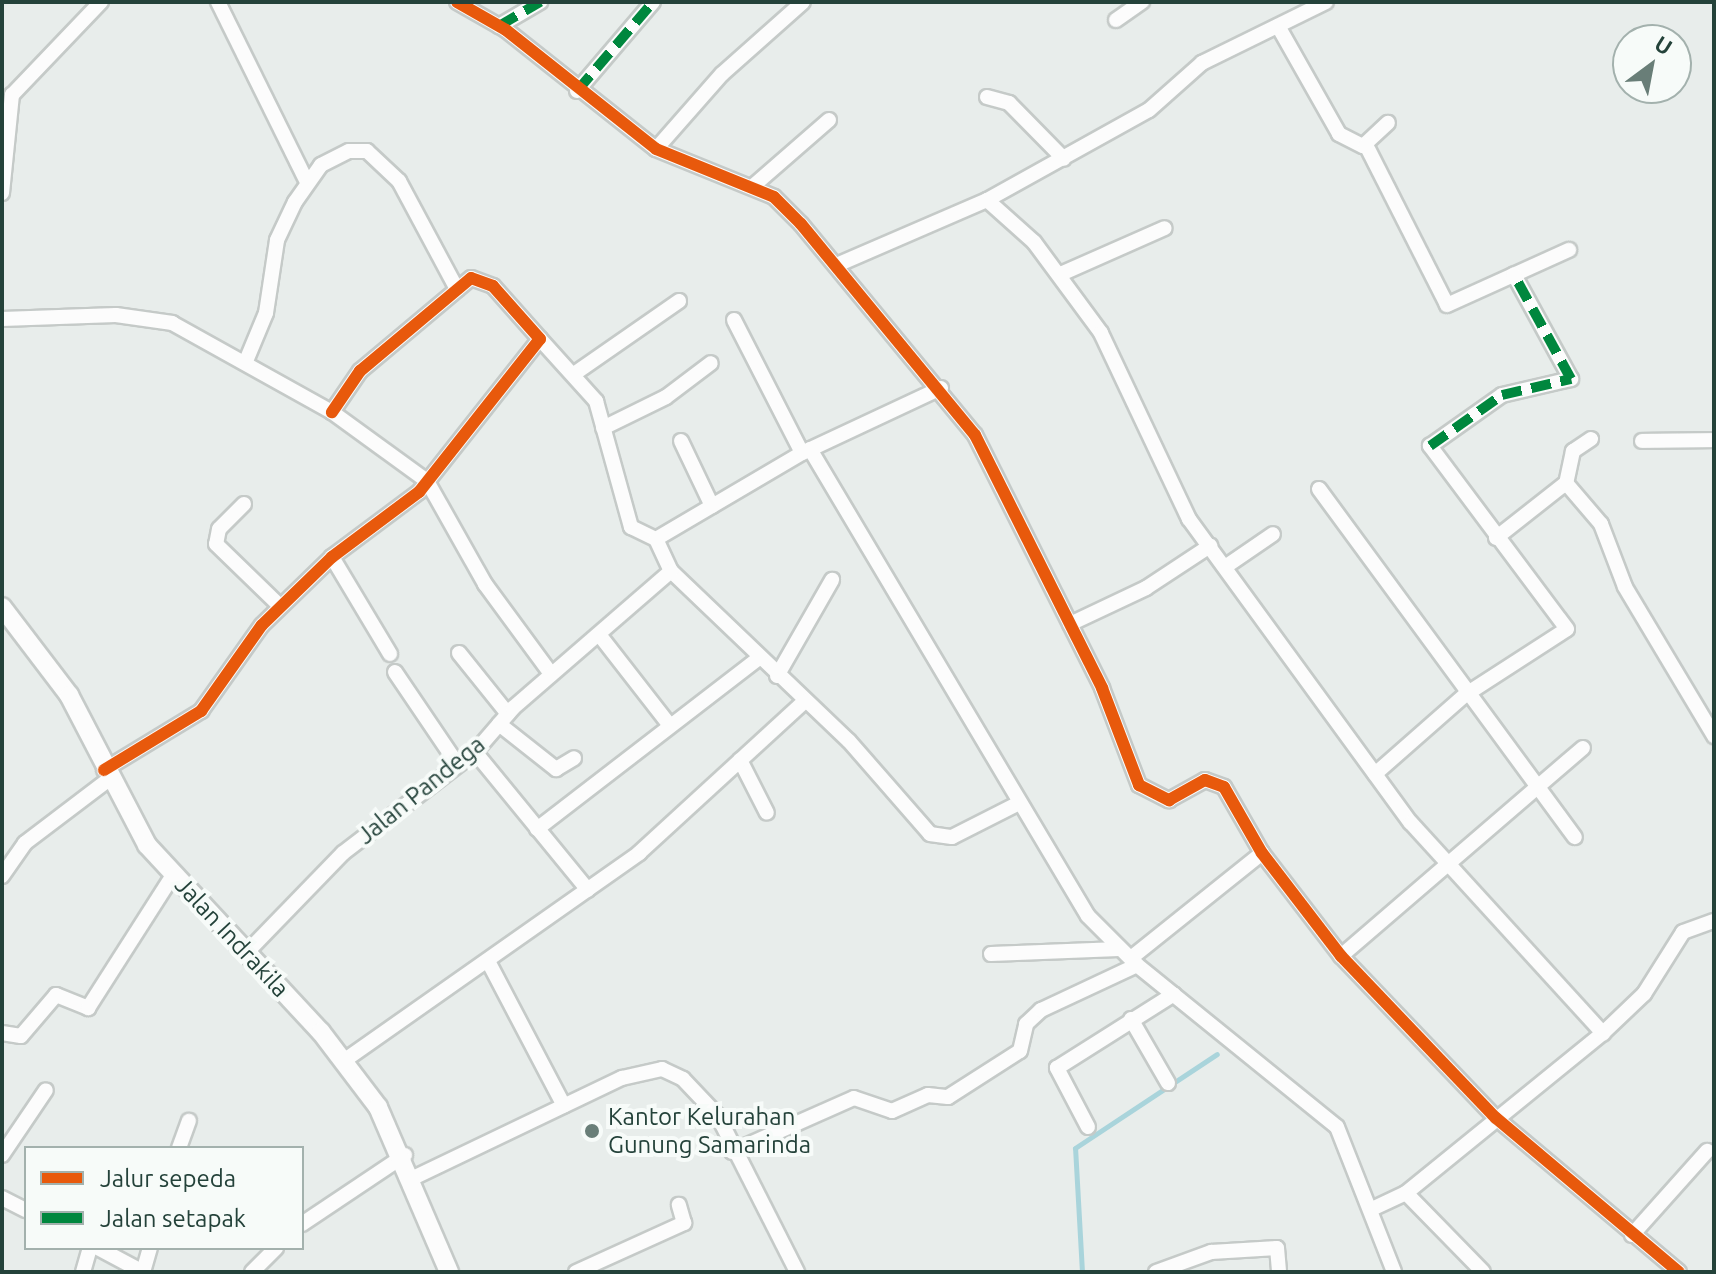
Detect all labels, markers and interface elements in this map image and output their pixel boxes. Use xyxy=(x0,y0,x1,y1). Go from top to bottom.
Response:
north arrow xyxy=(1612,24,1692,104)
text: U xyxy=(1651,30,1677,60)
street label: Jalan Pandega xyxy=(351,730,491,850)
street label: Jalan Indrakila xyxy=(169,871,295,1003)
place label: Kantor Kelurahan Gunung Samarinda xyxy=(608,1103,811,1159)
marker: Kantor Kelurahan Gunung Samarinda xyxy=(583,1122,601,1140)
legend xyxy=(24,1146,304,1250)
text: Jalur sepeda xyxy=(100,1165,236,1192)
text: Jalan setapak xyxy=(100,1205,246,1232)

